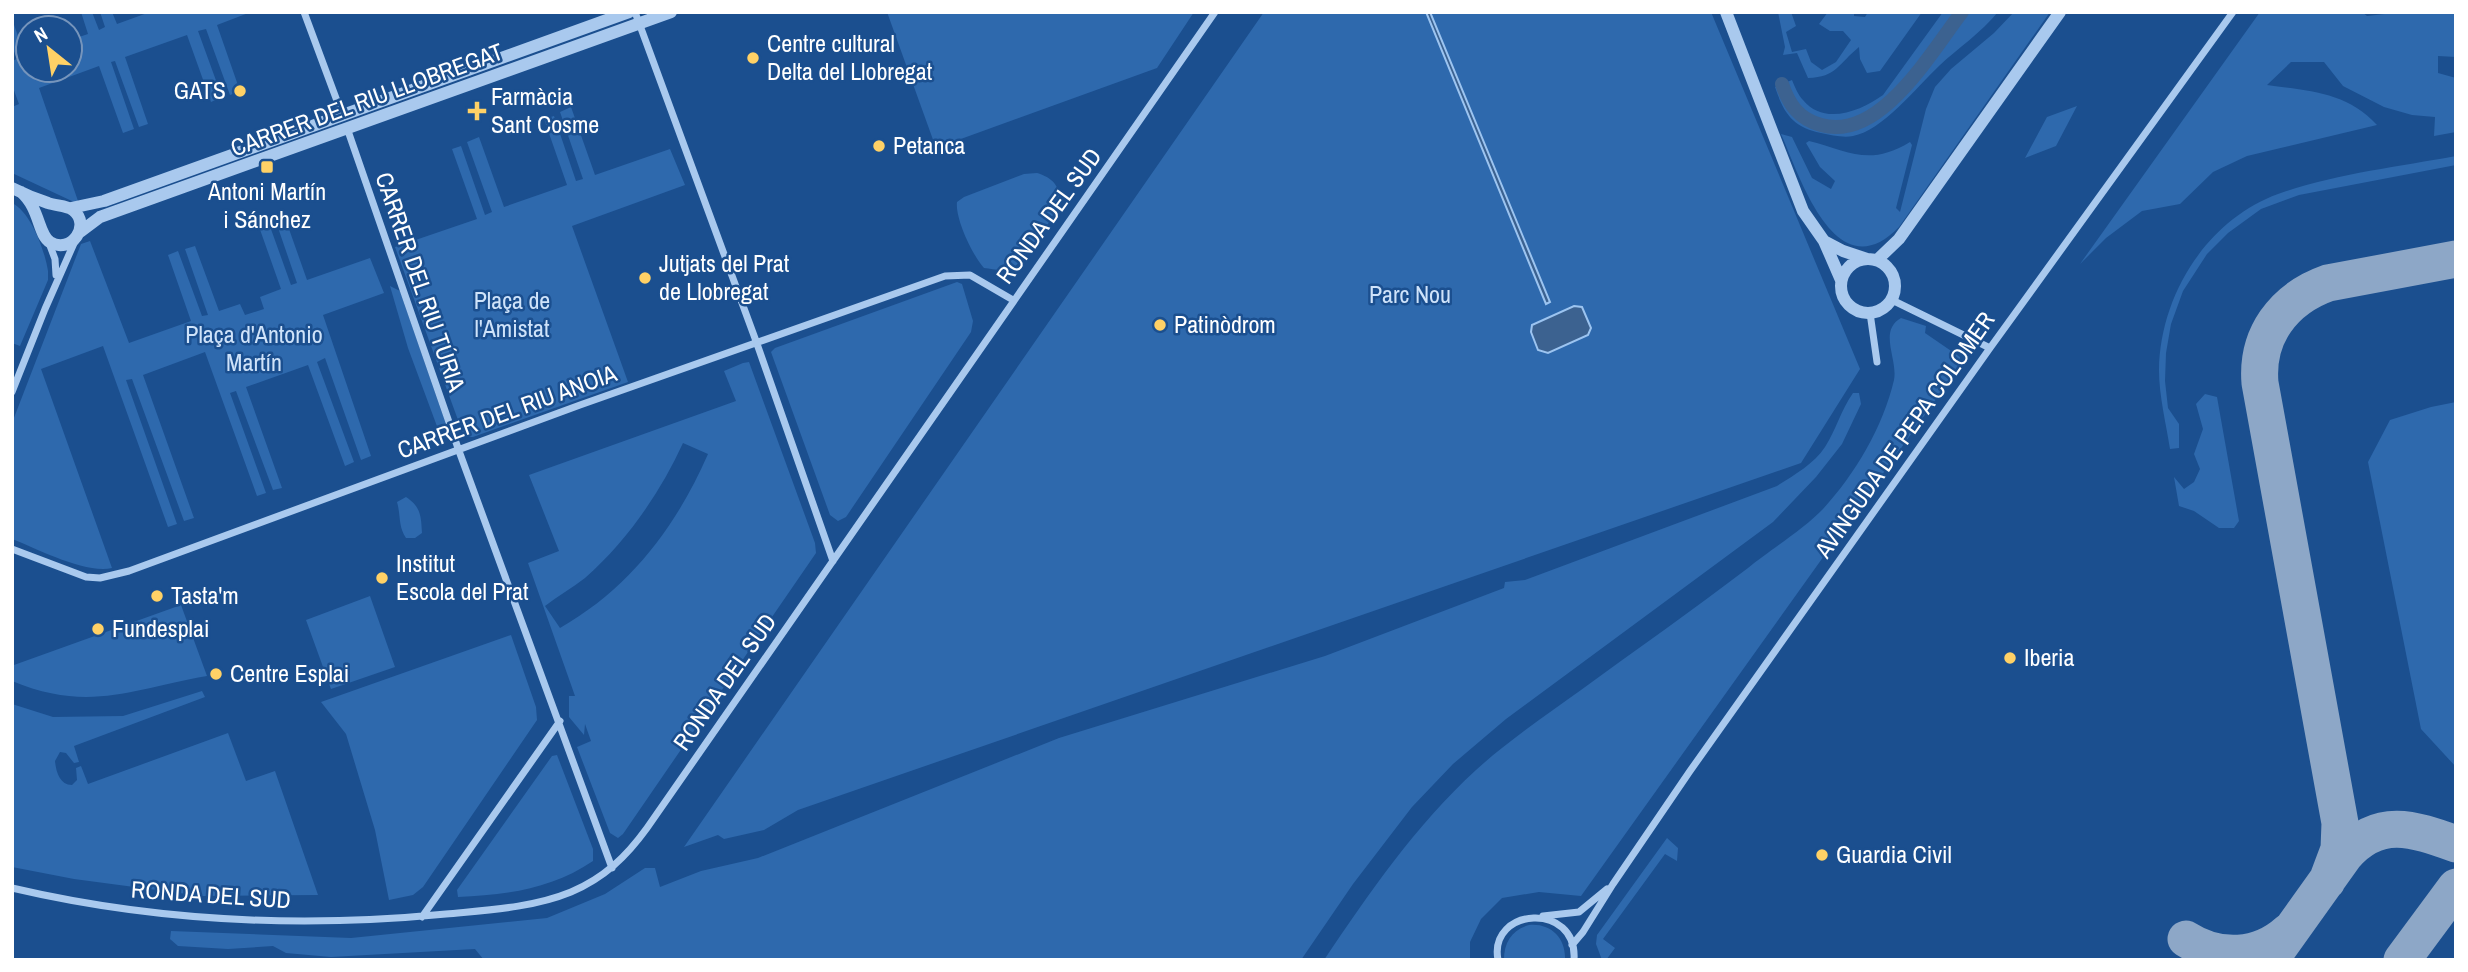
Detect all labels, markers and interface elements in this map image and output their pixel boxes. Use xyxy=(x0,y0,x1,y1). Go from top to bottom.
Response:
north arrow xyxy=(14,14,84,84)
text: N xyxy=(29,20,52,48)
place label: Centre cultural Delta del Llobregat xyxy=(767,27,933,87)
street label: CARRER DEL RIU LLOBREGAT xyxy=(226,35,507,163)
marker: Centre cultural Delta del Llobregat xyxy=(745,50,761,66)
place label: GATS xyxy=(174,74,226,106)
place label: Farmàcia Sant Cosme xyxy=(491,80,599,140)
marker: GATS xyxy=(232,83,248,99)
marker: Farmàcia Sant Cosme xyxy=(469,103,485,119)
place label: Petanca xyxy=(893,129,965,161)
marker: Petanca xyxy=(871,138,887,154)
street label: RONDA DEL SUD xyxy=(988,141,1108,290)
marker: Antoni Martín i Sánchez xyxy=(259,159,275,175)
street label: CARRER DEL RIU TÚRIA xyxy=(368,168,474,396)
place label: Antoni Martín i Sánchez xyxy=(207,175,326,235)
place label: Jutjats del Prat de Llobregat xyxy=(659,247,790,307)
marker: Jutjats del Prat de Llobregat xyxy=(637,270,653,286)
park label: Parc Nou xyxy=(1369,278,1451,310)
park label: Plaça de l'Amistat xyxy=(474,284,550,344)
street label: AVINGUDA DE PEPA COLOMER xyxy=(1806,305,2001,565)
place label: Patinòdrom xyxy=(1174,308,1276,340)
marker: Patinòdrom xyxy=(1152,317,1168,333)
park label: Plaça d'Antonio Martín xyxy=(185,318,323,378)
street label: CARRER DEL RIU ANOIA xyxy=(393,356,622,466)
place label: Institut Escola del Prat xyxy=(396,547,529,607)
marker: Institut Escola del Prat xyxy=(374,570,390,586)
place label: Tasta'm xyxy=(171,579,239,611)
marker: Tasta'm xyxy=(149,588,165,604)
street label: RONDA DEL SUD xyxy=(665,607,783,756)
place label: Fundesplai xyxy=(112,612,209,644)
marker: Fundesplai xyxy=(90,621,106,637)
place label: Iberia xyxy=(2024,641,2074,673)
marker: Iberia xyxy=(2002,650,2018,666)
place label: Centre Esplai xyxy=(230,657,349,689)
marker: Centre Esplai xyxy=(208,666,224,682)
place label: Guardia Civil xyxy=(1836,838,1952,870)
marker: Guardia Civil xyxy=(1814,847,1830,863)
street label: RONDA DEL SUD xyxy=(130,872,292,916)

